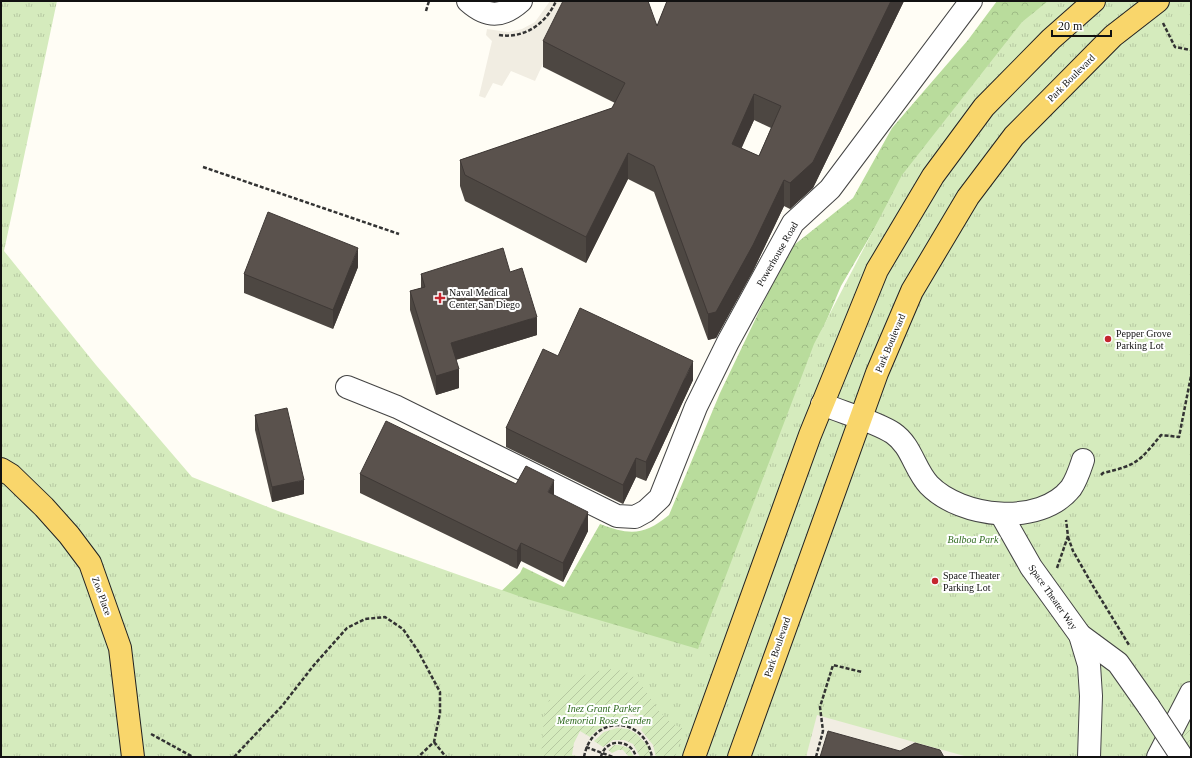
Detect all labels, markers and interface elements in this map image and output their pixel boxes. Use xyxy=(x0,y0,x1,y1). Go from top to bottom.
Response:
scale bar xyxy=(1052,12,1111,38)
text: 20 m xyxy=(1058,19,1083,33)
street label: Park Boulevard xyxy=(1045,52,1097,104)
street label: Powerhouse Road xyxy=(754,220,800,288)
place label: Naval Medical Center San Diego xyxy=(449,287,520,310)
marker: Naval Medical Center San Diego xyxy=(434,292,446,304)
street label: Park Boulevard xyxy=(873,312,907,374)
place label: Pepper Grove Parking Lot xyxy=(1116,328,1172,351)
marker: Pepper Grove Parking Lot xyxy=(1103,334,1113,344)
park label: Balboa Park xyxy=(948,534,999,545)
street label: Space Theater Way xyxy=(1026,562,1080,632)
place label: Space Theater Parking Lot xyxy=(943,570,1000,593)
street label: Zoo Place xyxy=(90,575,114,617)
marker: Space Theater Parking Lot xyxy=(930,576,940,586)
street label: Park Boulevard xyxy=(762,616,792,678)
park label: Inez Grant Parker Memorial Rose Garden xyxy=(556,703,651,726)

